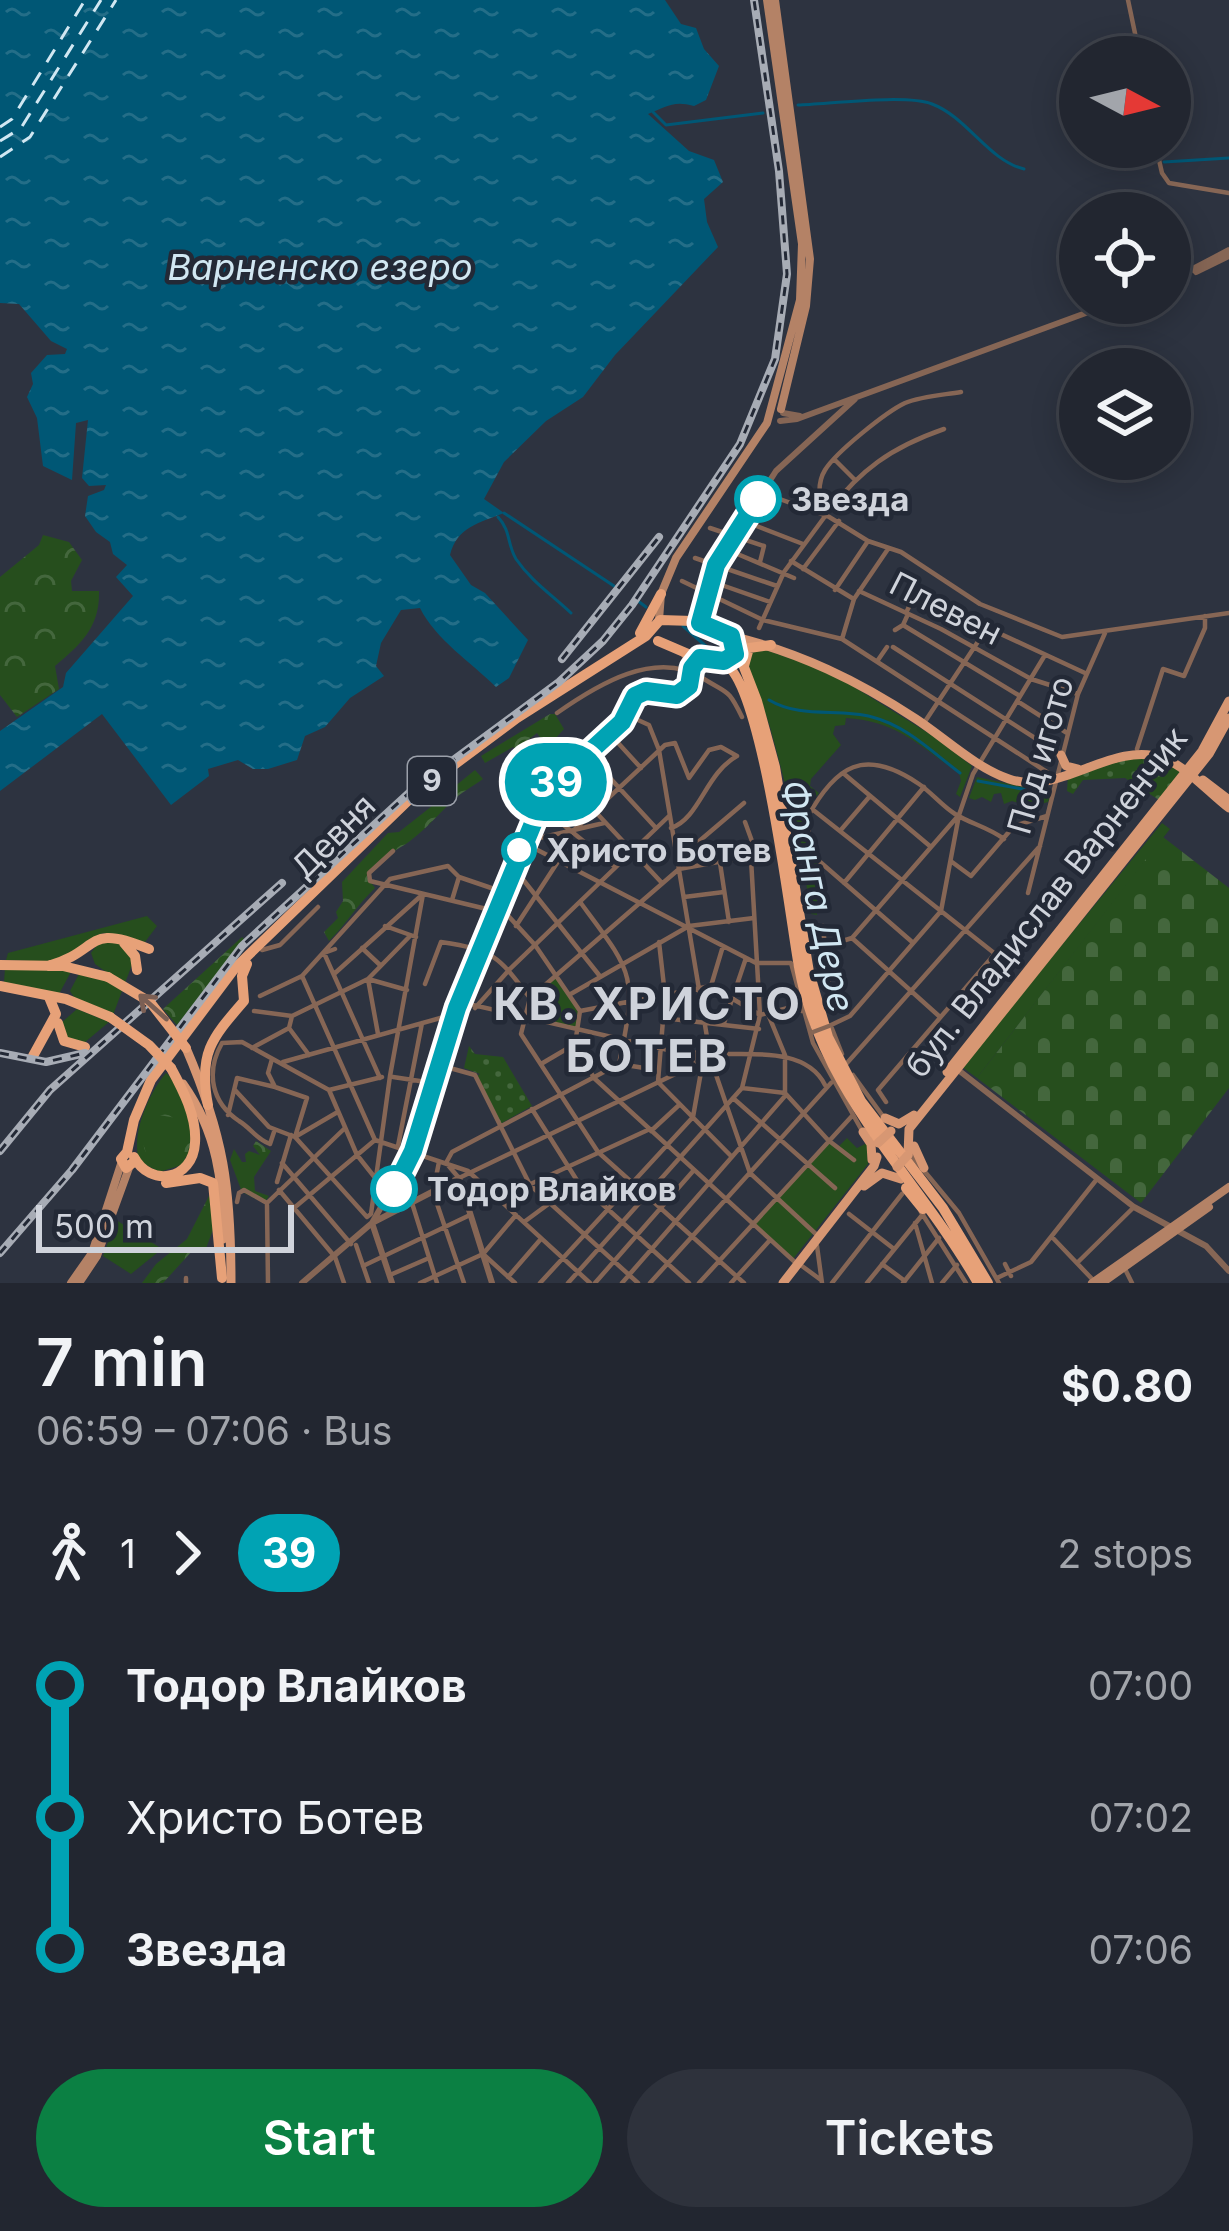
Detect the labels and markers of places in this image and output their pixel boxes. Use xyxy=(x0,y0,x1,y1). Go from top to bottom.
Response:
marker: Звезда xyxy=(736,477,780,521)
place label: Звезда xyxy=(791,479,909,519)
place label: Христо Ботев xyxy=(546,830,772,870)
marker: Христо Ботев xyxy=(503,834,535,866)
marker: Тодор Влайков xyxy=(372,1167,416,1211)
place label: Тодор Влайков xyxy=(427,1169,677,1209)

